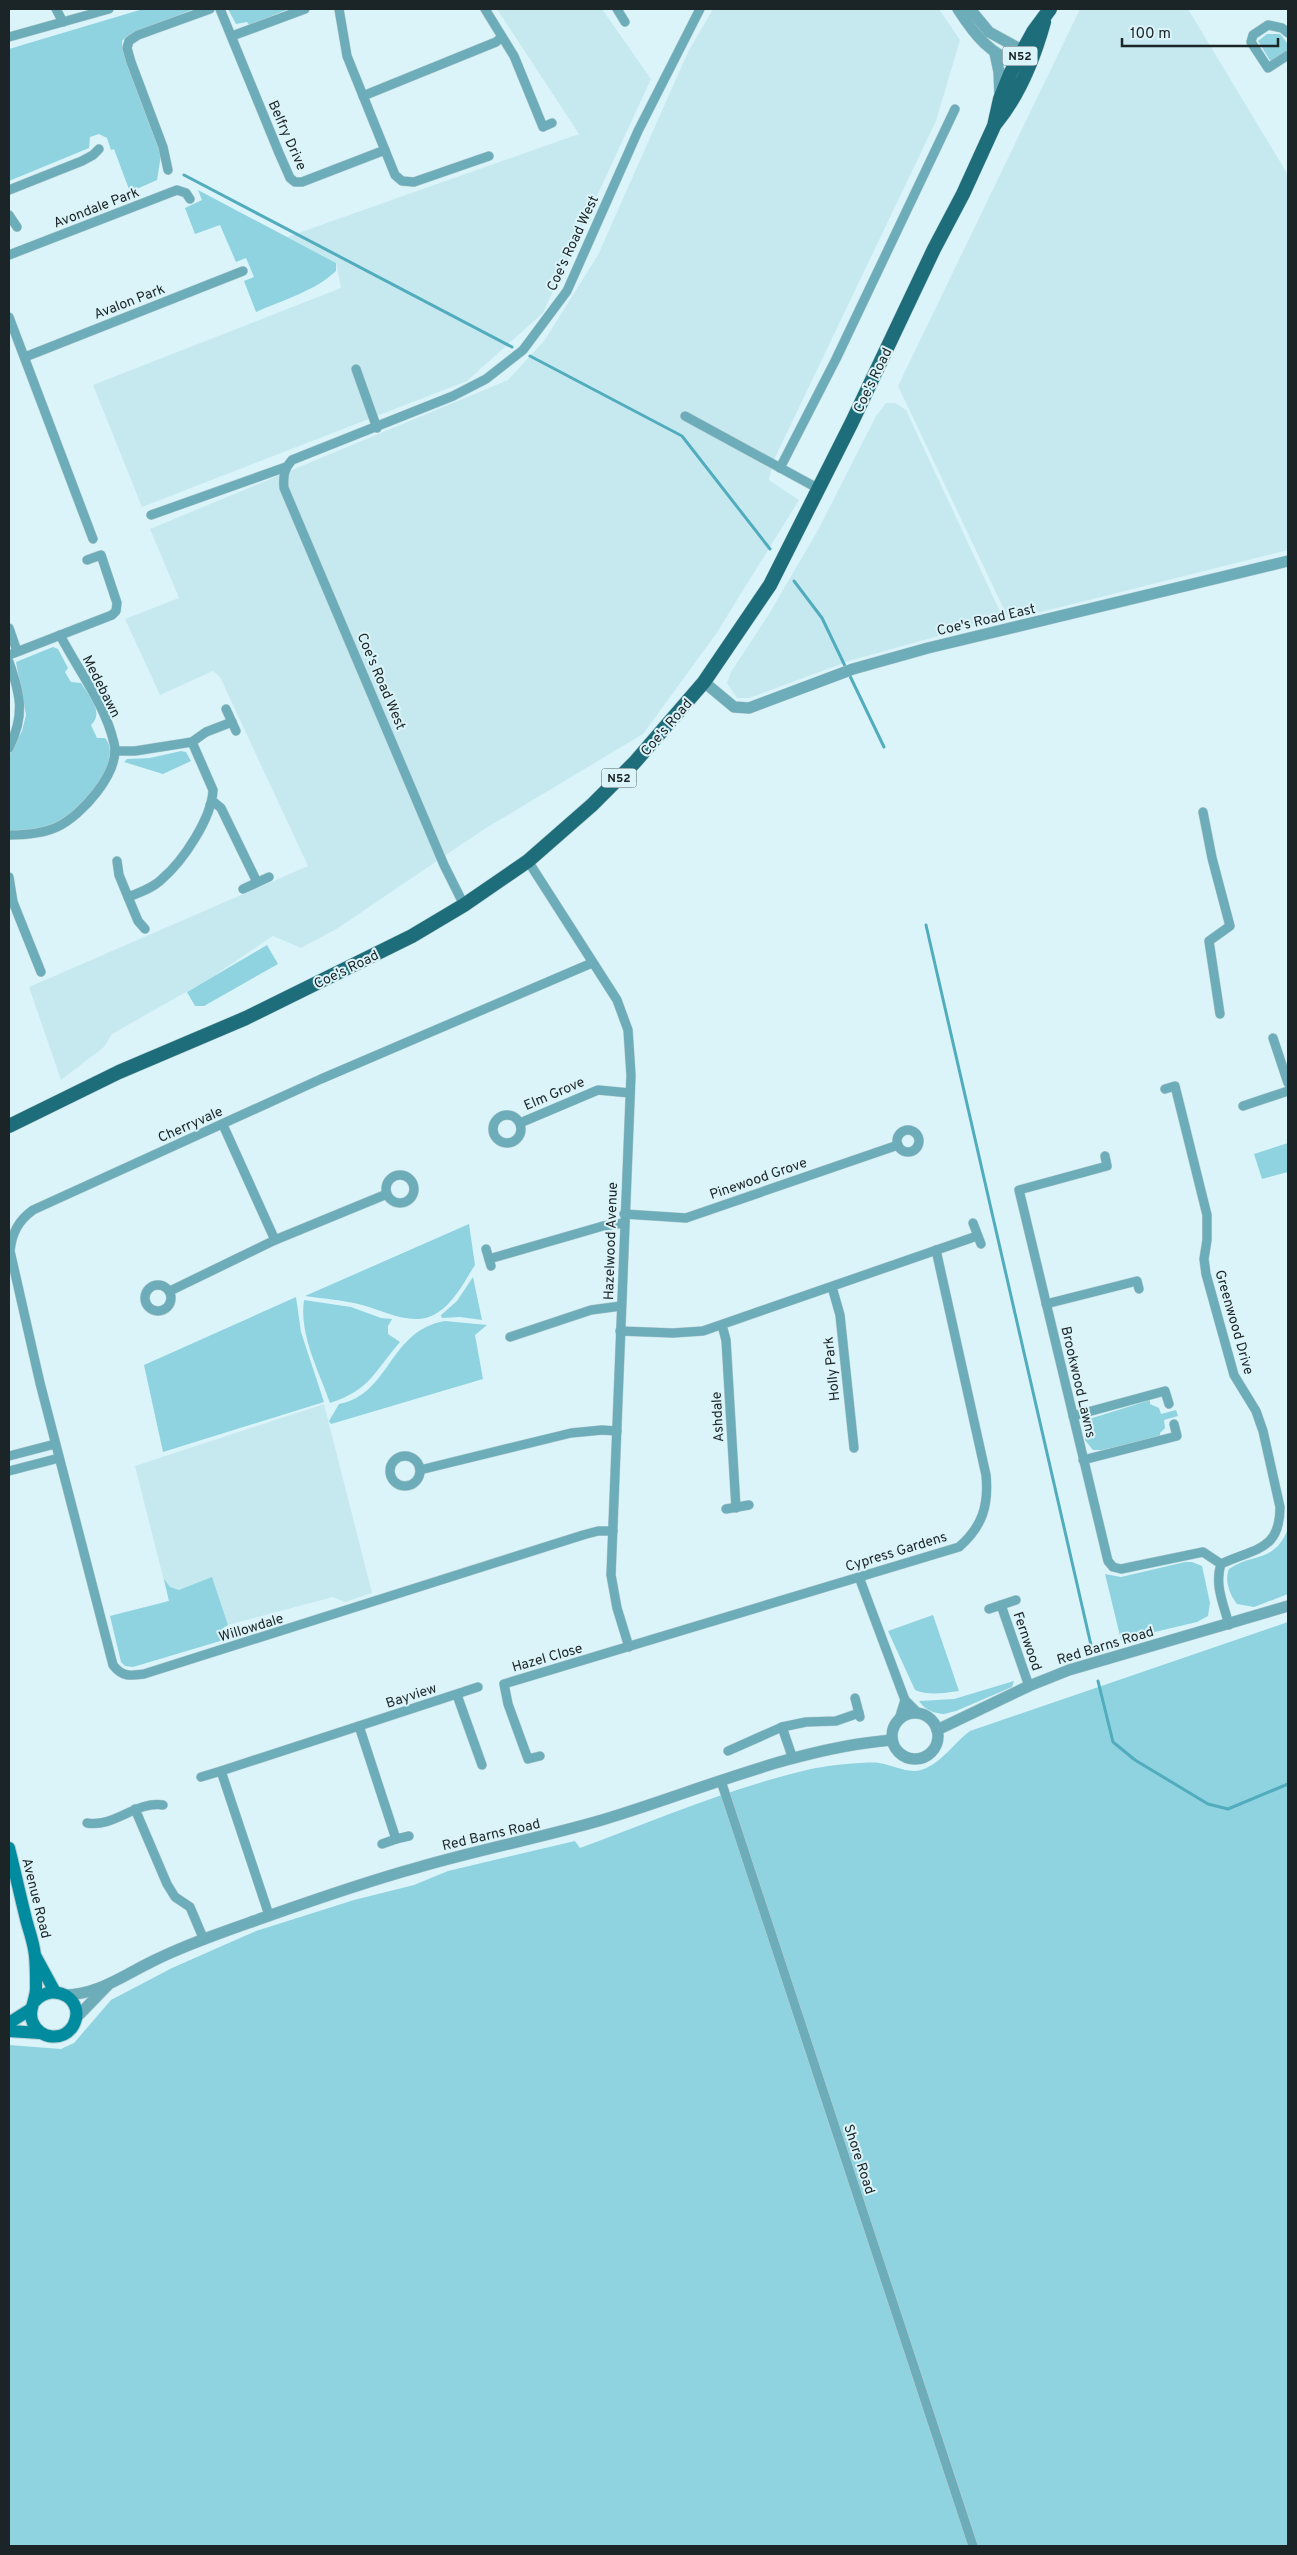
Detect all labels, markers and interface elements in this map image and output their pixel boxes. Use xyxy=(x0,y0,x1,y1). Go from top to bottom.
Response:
scale bar xyxy=(1122,15,1278,47)
text: 100 m xyxy=(1130,25,1171,44)
road number: N52 xyxy=(1002,46,1038,66)
street label: Belfry Drive xyxy=(264,98,310,173)
street label: Avondale Park xyxy=(51,184,142,233)
street label: Coe's Road West xyxy=(544,193,603,294)
street label: Avalon Park xyxy=(92,281,167,324)
street label: Coe's Road xyxy=(850,345,896,416)
street label: Coe's Road East xyxy=(935,601,1037,640)
street label: Coe's Road West xyxy=(353,631,409,733)
street label: Medebawn xyxy=(78,653,124,721)
street label: Coe's Road xyxy=(638,696,696,760)
road number: N52 xyxy=(602,768,636,788)
street label: Coe's Road xyxy=(311,947,382,993)
street label: Elm Grove xyxy=(522,1074,588,1115)
street label: Cherryvale xyxy=(156,1104,226,1147)
street label: Pinewood Grove xyxy=(707,1155,810,1204)
street label: Hazelwood Avenue xyxy=(601,1182,622,1300)
street label: Greenwood Drive xyxy=(1210,1268,1257,1377)
street label: Brookwood Lawns xyxy=(1056,1325,1099,1440)
street label: Holly Park xyxy=(821,1336,844,1402)
street label: Ashdale xyxy=(709,1391,728,1443)
street label: Cypress Gardens xyxy=(844,1529,949,1576)
street label: Fernwood xyxy=(1009,1610,1045,1673)
street label: Willowdale xyxy=(217,1611,286,1646)
street label: Red Barns Road xyxy=(1055,1624,1156,1669)
street label: Hazel Close xyxy=(510,1640,585,1677)
street label: Bayview xyxy=(384,1680,439,1713)
street label: Red Barns Road xyxy=(441,1816,542,1855)
street label: Avenue Road xyxy=(17,1856,54,1940)
street label: Shore Road xyxy=(839,2122,878,2197)

